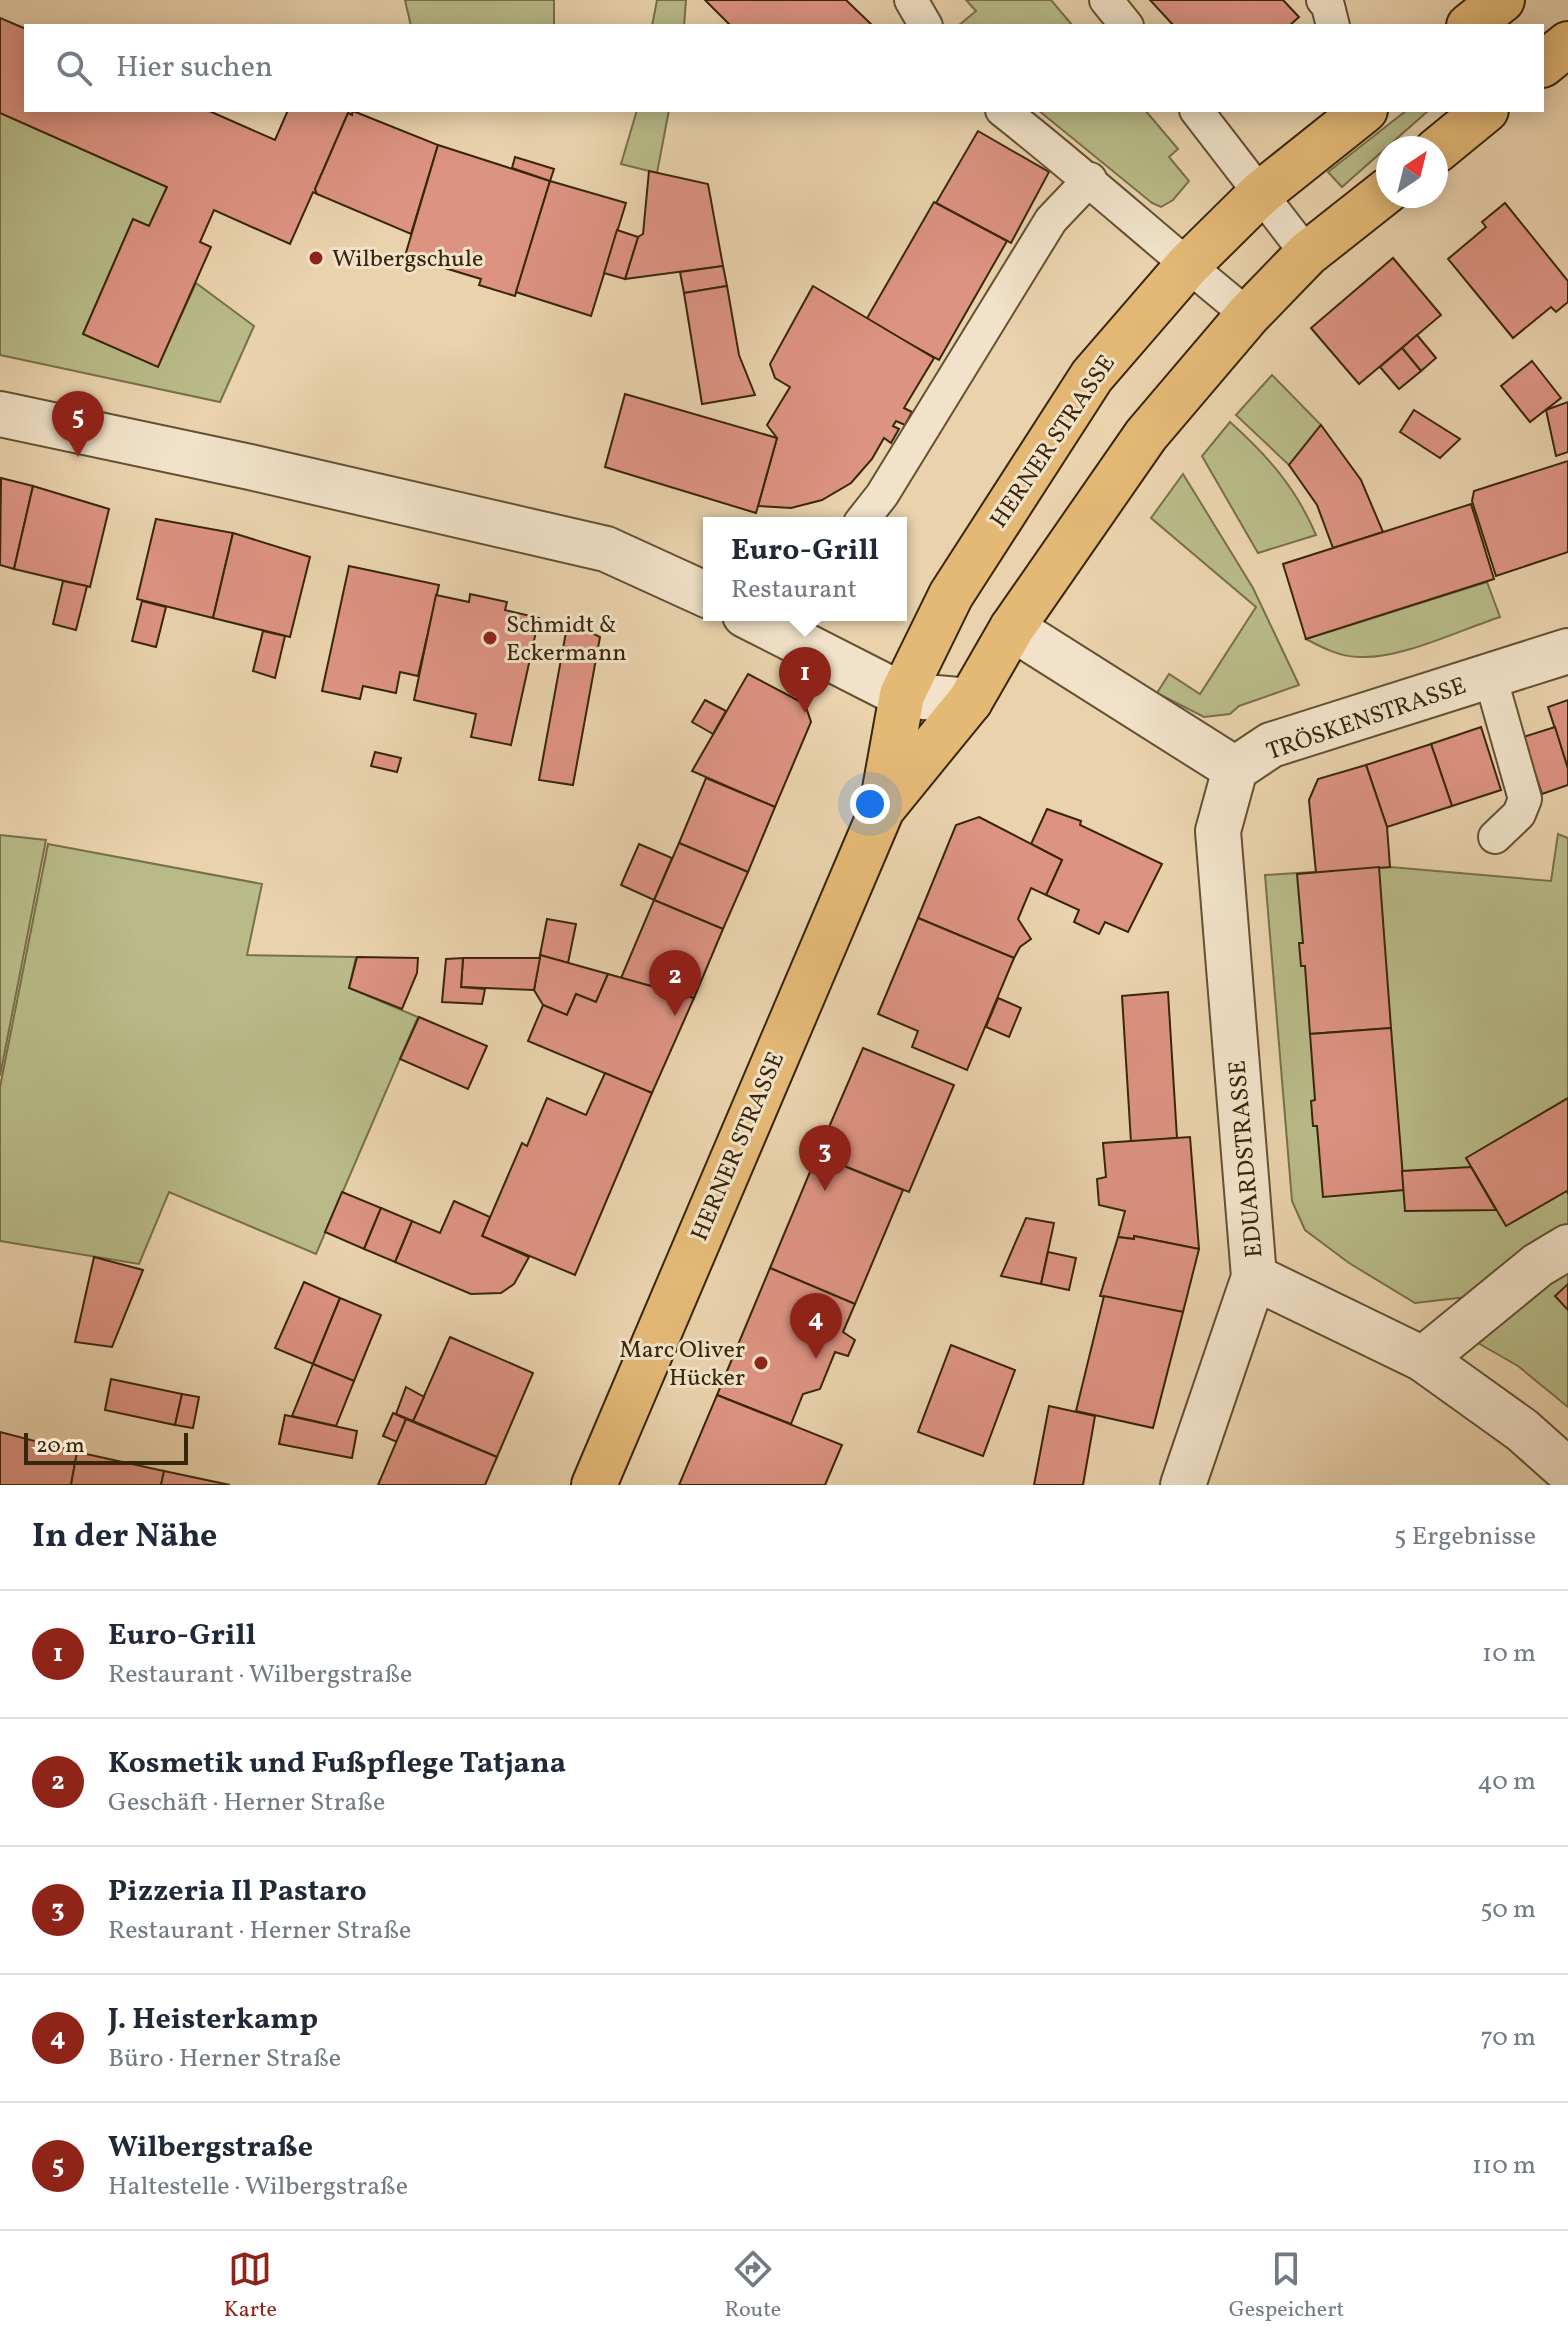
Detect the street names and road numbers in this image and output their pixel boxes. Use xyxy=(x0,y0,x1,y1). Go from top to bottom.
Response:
street label: HERNER STRASSE xyxy=(983,349,1124,535)
street label: TRÖSKENSTRASSE xyxy=(1262,670,1471,770)
street label: HERNER STRASSE xyxy=(684,1047,794,1247)
street label: EDUARDSTRASSE xyxy=(1221,1059,1273,1259)

